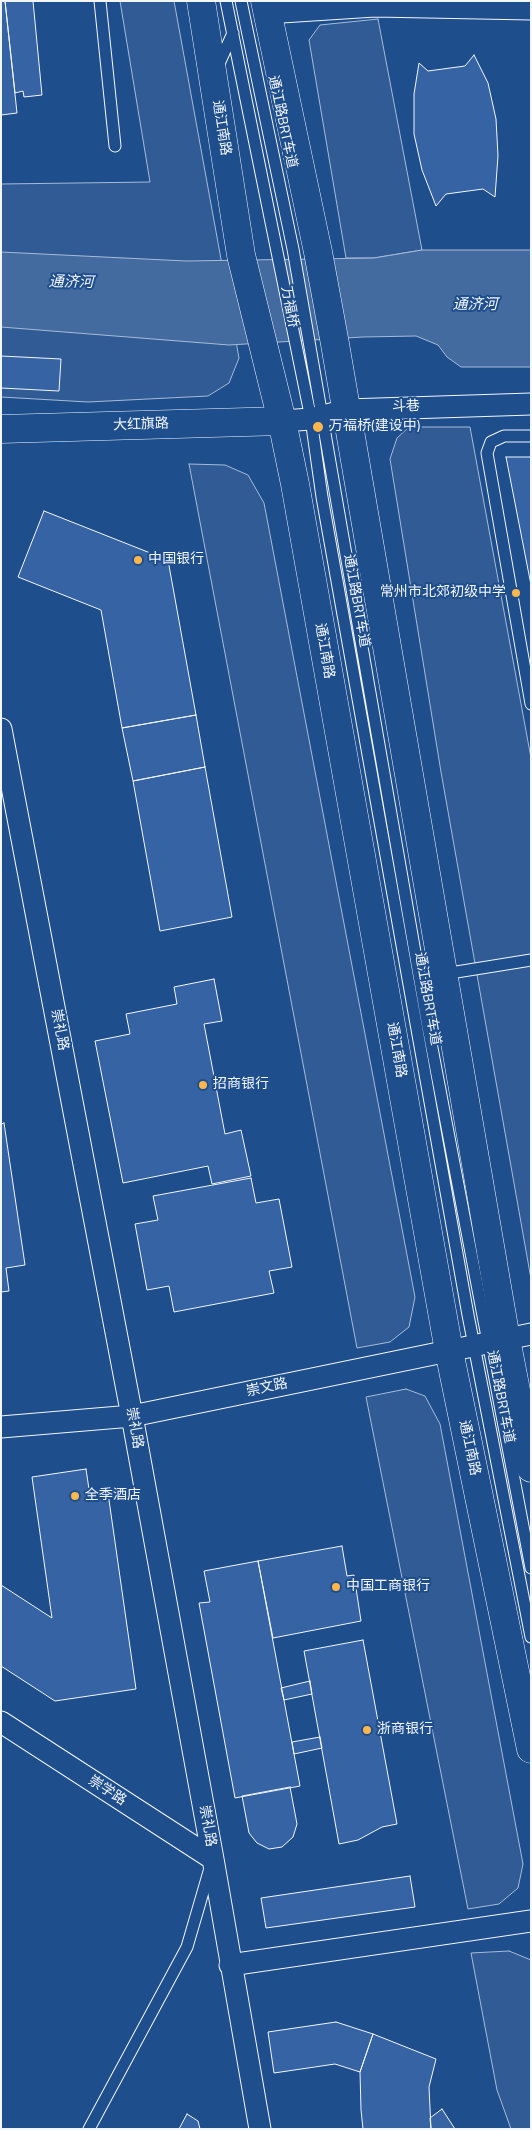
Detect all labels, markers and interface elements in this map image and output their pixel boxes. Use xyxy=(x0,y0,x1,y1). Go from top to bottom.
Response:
street label: 通江路BRT车道 xyxy=(264,74,300,170)
street label: 通江南路 xyxy=(208,99,234,157)
water label: 通济河 xyxy=(48,274,94,292)
street label: 万福桥 xyxy=(277,285,301,329)
water label: 通济河 xyxy=(453,296,497,314)
street label: 斗巷 xyxy=(392,398,420,416)
street label: 大红旗路 xyxy=(113,416,169,434)
place label: 万福桥(建设中) xyxy=(329,419,420,435)
marker: 万福桥(建设中) xyxy=(311,420,325,434)
place label: 中国银行 xyxy=(148,552,204,568)
street label: 通江路BRT车道 xyxy=(340,553,372,649)
marker: 中国银行 xyxy=(132,554,144,566)
place label: 常州市北郊初级中学 xyxy=(380,585,506,601)
marker: 常州市北郊初级中学 xyxy=(510,587,522,599)
street label: 通江南路 xyxy=(311,622,337,680)
street label: 通江路BRT车道 xyxy=(411,951,443,1047)
street label: 崇礼路 xyxy=(47,1008,71,1052)
street label: 通江南路 xyxy=(383,1021,409,1079)
place label: 招商银行 xyxy=(213,1077,269,1093)
marker: 招商银行 xyxy=(197,1079,209,1091)
street label: 通江路BRT车道 xyxy=(483,1349,517,1445)
street label: 崇文路 xyxy=(245,1375,289,1401)
street label: 崇礼路 xyxy=(122,1406,146,1450)
street label: 通江南路 xyxy=(455,1419,483,1477)
place label: 全季酒店 xyxy=(85,1488,141,1504)
marker: 全季酒店 xyxy=(69,1490,81,1502)
place label: 中国工商银行 xyxy=(346,1579,430,1595)
marker: 中国工商银行 xyxy=(330,1581,342,1593)
place label: 浙商银行 xyxy=(377,1722,433,1738)
marker: 浙商银行 xyxy=(361,1724,373,1736)
street label: 崇学路 xyxy=(85,1773,129,1809)
street label: 崇礼路 xyxy=(195,1804,219,1848)

